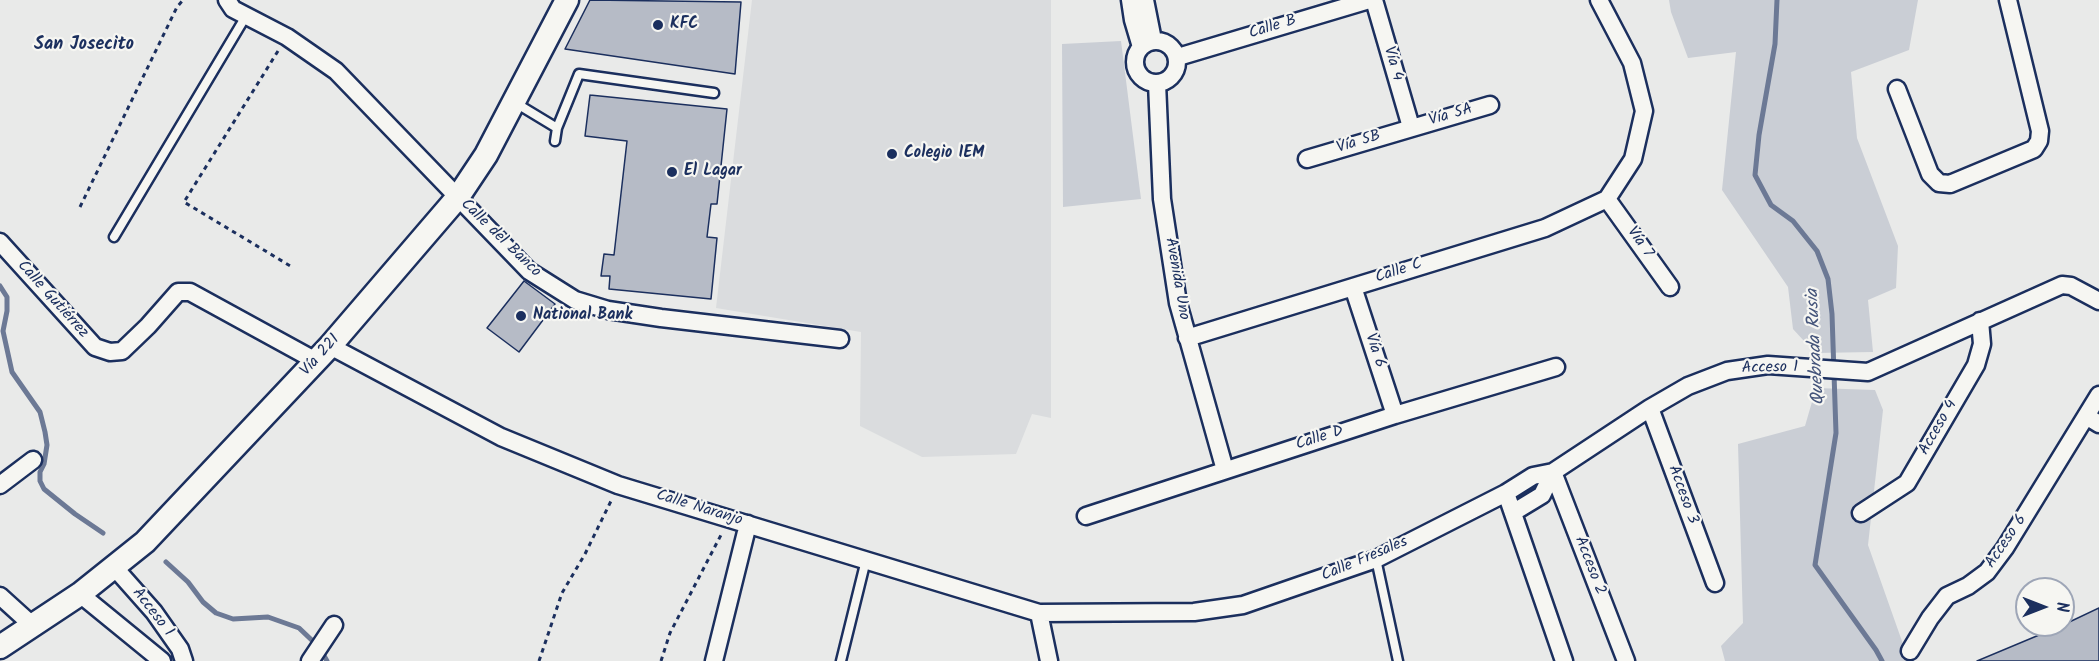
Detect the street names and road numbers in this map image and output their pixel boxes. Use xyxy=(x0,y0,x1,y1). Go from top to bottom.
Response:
street label: Calle B xyxy=(1247,12,1299,44)
street label: Vía 4 xyxy=(1378,45,1406,83)
street label: Vía 5A xyxy=(1427,101,1475,131)
street label: Vía 5B xyxy=(1335,127,1383,159)
street label: Calle del Banco xyxy=(456,196,544,282)
street label: Vía 7 xyxy=(1621,224,1657,262)
street label: Avenida Uno xyxy=(1159,236,1193,322)
street label: Calle C xyxy=(1373,255,1425,289)
street label: Calle Gutiérrez xyxy=(12,257,92,343)
street label: Vía 221 xyxy=(297,331,345,381)
street label: Vía 6 xyxy=(1359,331,1389,371)
street label: Acceso 1 xyxy=(1742,359,1798,379)
street label: Acceso 4 xyxy=(1916,397,1962,459)
street label: Calle D xyxy=(1294,422,1346,456)
street label: Acceso 3 xyxy=(1663,463,1701,527)
street label: Calle Naranjo xyxy=(653,487,745,531)
street label: Acceso 6 xyxy=(1982,512,2032,572)
street label: Calle Fresales xyxy=(1319,533,1411,587)
street label: Acceso 2 xyxy=(1569,534,1609,598)
street label: Acceso 1 xyxy=(127,585,177,641)

